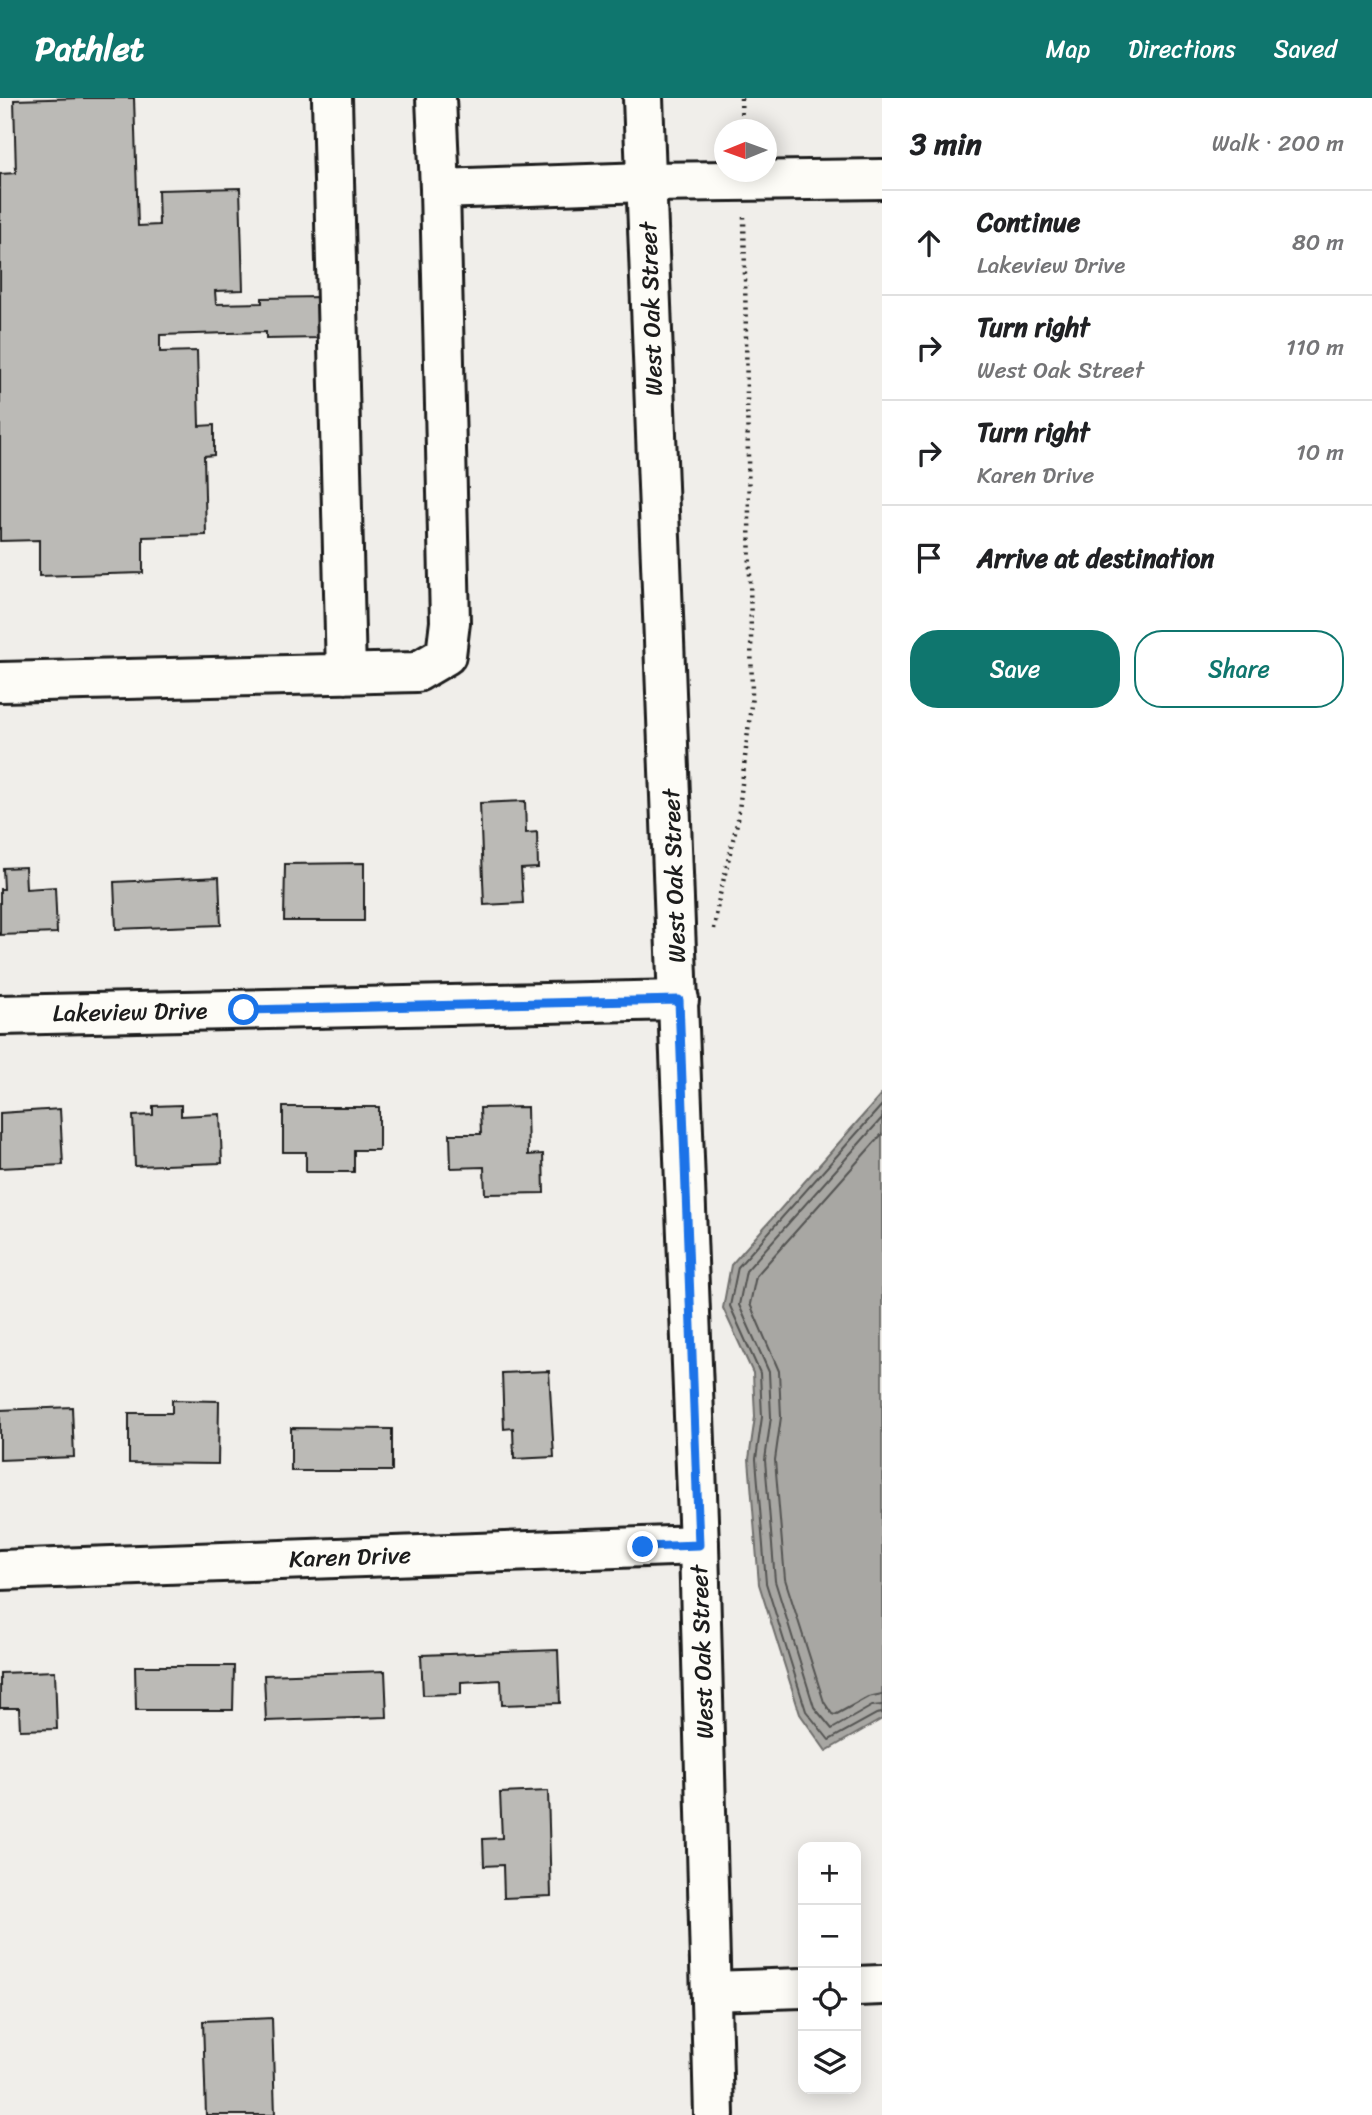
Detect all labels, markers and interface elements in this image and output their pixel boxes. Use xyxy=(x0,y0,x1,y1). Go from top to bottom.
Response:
text: Pathlet xyxy=(35,20,144,78)
text: Map xyxy=(1046,28,1090,70)
text: Directions xyxy=(1128,28,1236,70)
text: Saved xyxy=(1274,28,1337,70)
text: 3 min xyxy=(910,117,982,171)
north arrow xyxy=(714,119,777,182)
text: Walk · 200 m xyxy=(1212,123,1344,164)
text: Continue xyxy=(977,199,1080,245)
street label: West Oak Street xyxy=(627,220,675,397)
text: 80 m xyxy=(1292,222,1344,263)
icon: ahead xyxy=(910,224,948,262)
text: Lakeview Drive xyxy=(977,245,1125,286)
text: Turn right xyxy=(977,304,1090,350)
text: 110 m xyxy=(1286,327,1344,368)
icon: right xyxy=(910,329,948,367)
text: West Oak Street xyxy=(977,350,1144,391)
text: Turn right xyxy=(977,409,1090,455)
text: 10 m xyxy=(1296,432,1344,473)
icon: right xyxy=(910,434,948,472)
text: Karen Drive xyxy=(977,455,1094,496)
text: Arrive at destination xyxy=(977,535,1214,581)
icon: arrive xyxy=(910,539,948,577)
button: Save xyxy=(910,630,1120,708)
button: Share xyxy=(1134,630,1344,708)
street label: West Oak Street xyxy=(650,787,698,964)
street label: Lakeview Drive xyxy=(52,990,208,1034)
route start xyxy=(228,994,259,1025)
route end xyxy=(627,1531,658,1562)
street label: Karen Drive xyxy=(288,1534,412,1580)
street label: West Oak Street xyxy=(678,1563,726,1740)
map controls xyxy=(798,1842,861,2094)
button: + xyxy=(798,1842,861,1905)
button: − xyxy=(798,1905,861,1968)
button: locate xyxy=(798,1968,861,2031)
button: layers xyxy=(798,2031,861,2094)

